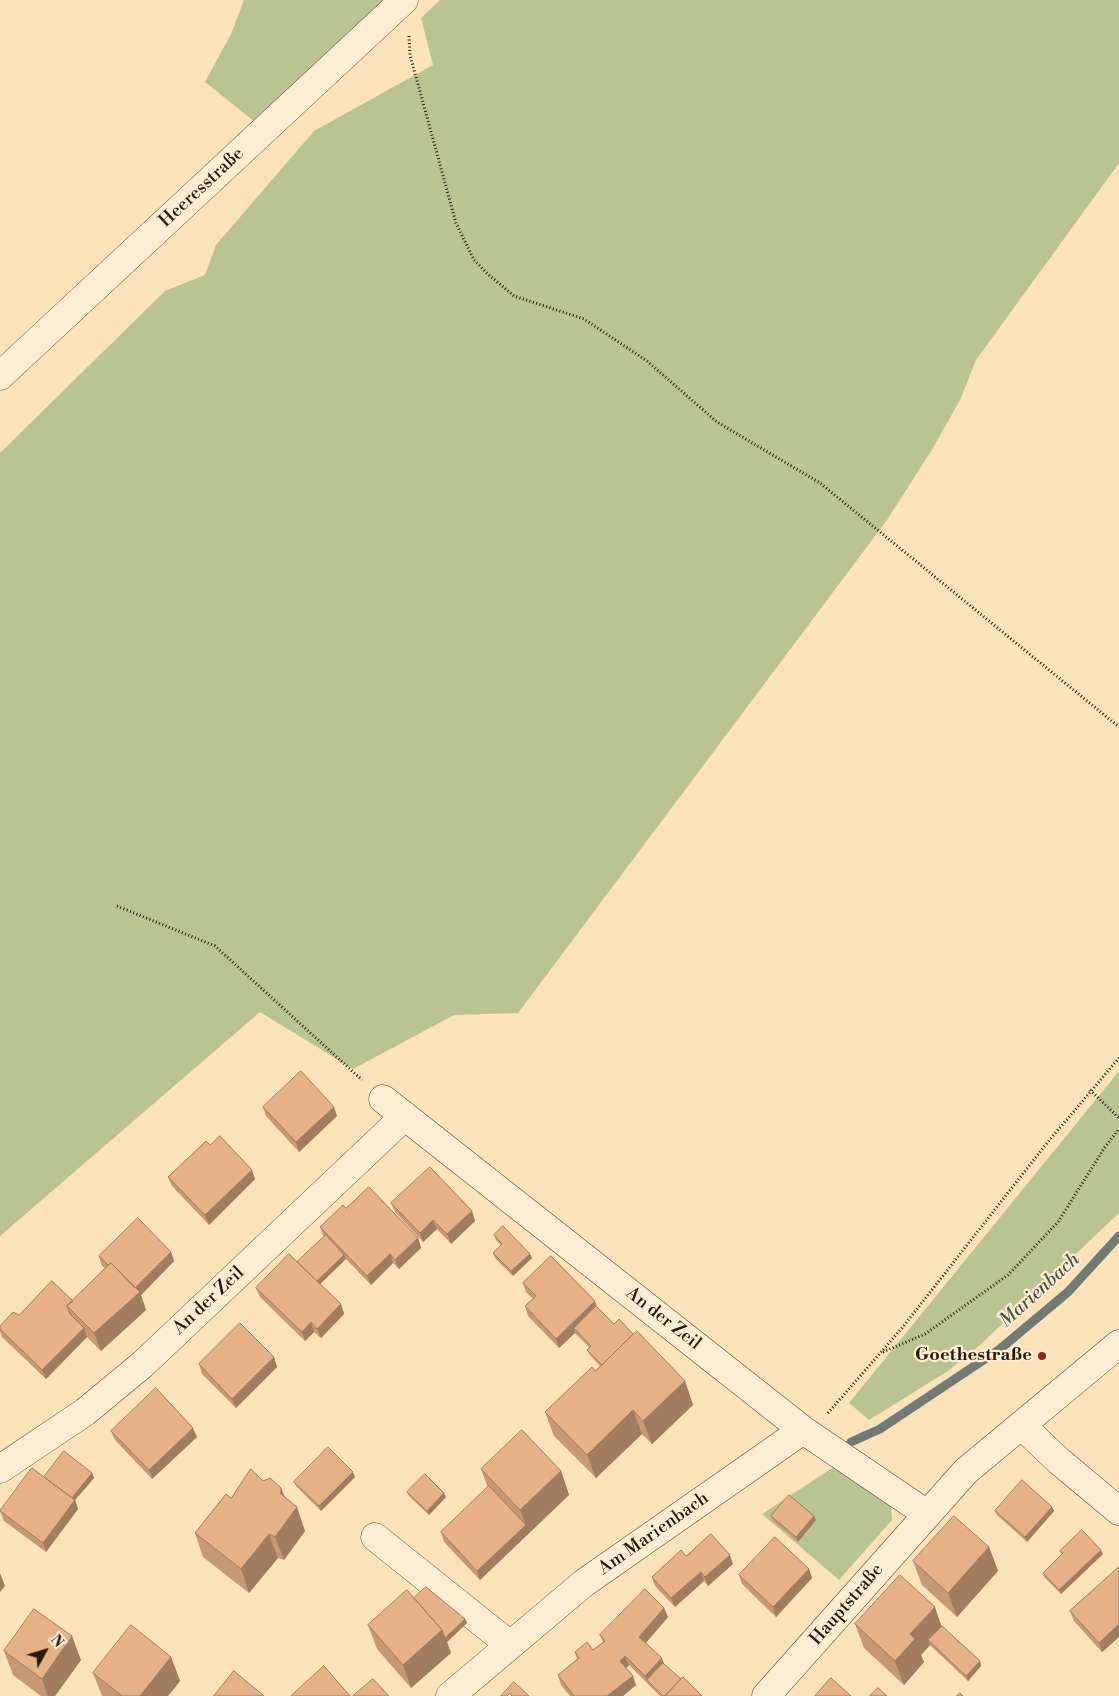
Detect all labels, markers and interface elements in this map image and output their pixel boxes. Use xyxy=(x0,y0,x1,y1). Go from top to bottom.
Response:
street label: Heeresstraße xyxy=(155,143,249,233)
water label: Marienbach xyxy=(995,1249,1085,1333)
street label: An der Zeil xyxy=(169,1263,249,1339)
street label: An der Zeil xyxy=(621,1283,705,1355)
place label: Goethestraße xyxy=(915,1345,1032,1367)
marker: Goethestraße xyxy=(1036,1350,1048,1362)
street label: Am Marienbach xyxy=(595,1488,713,1580)
street label: Hauptstraße xyxy=(806,1560,888,1650)
north arrow xyxy=(20,1626,70,1676)
text: N xyxy=(46,1632,67,1652)

